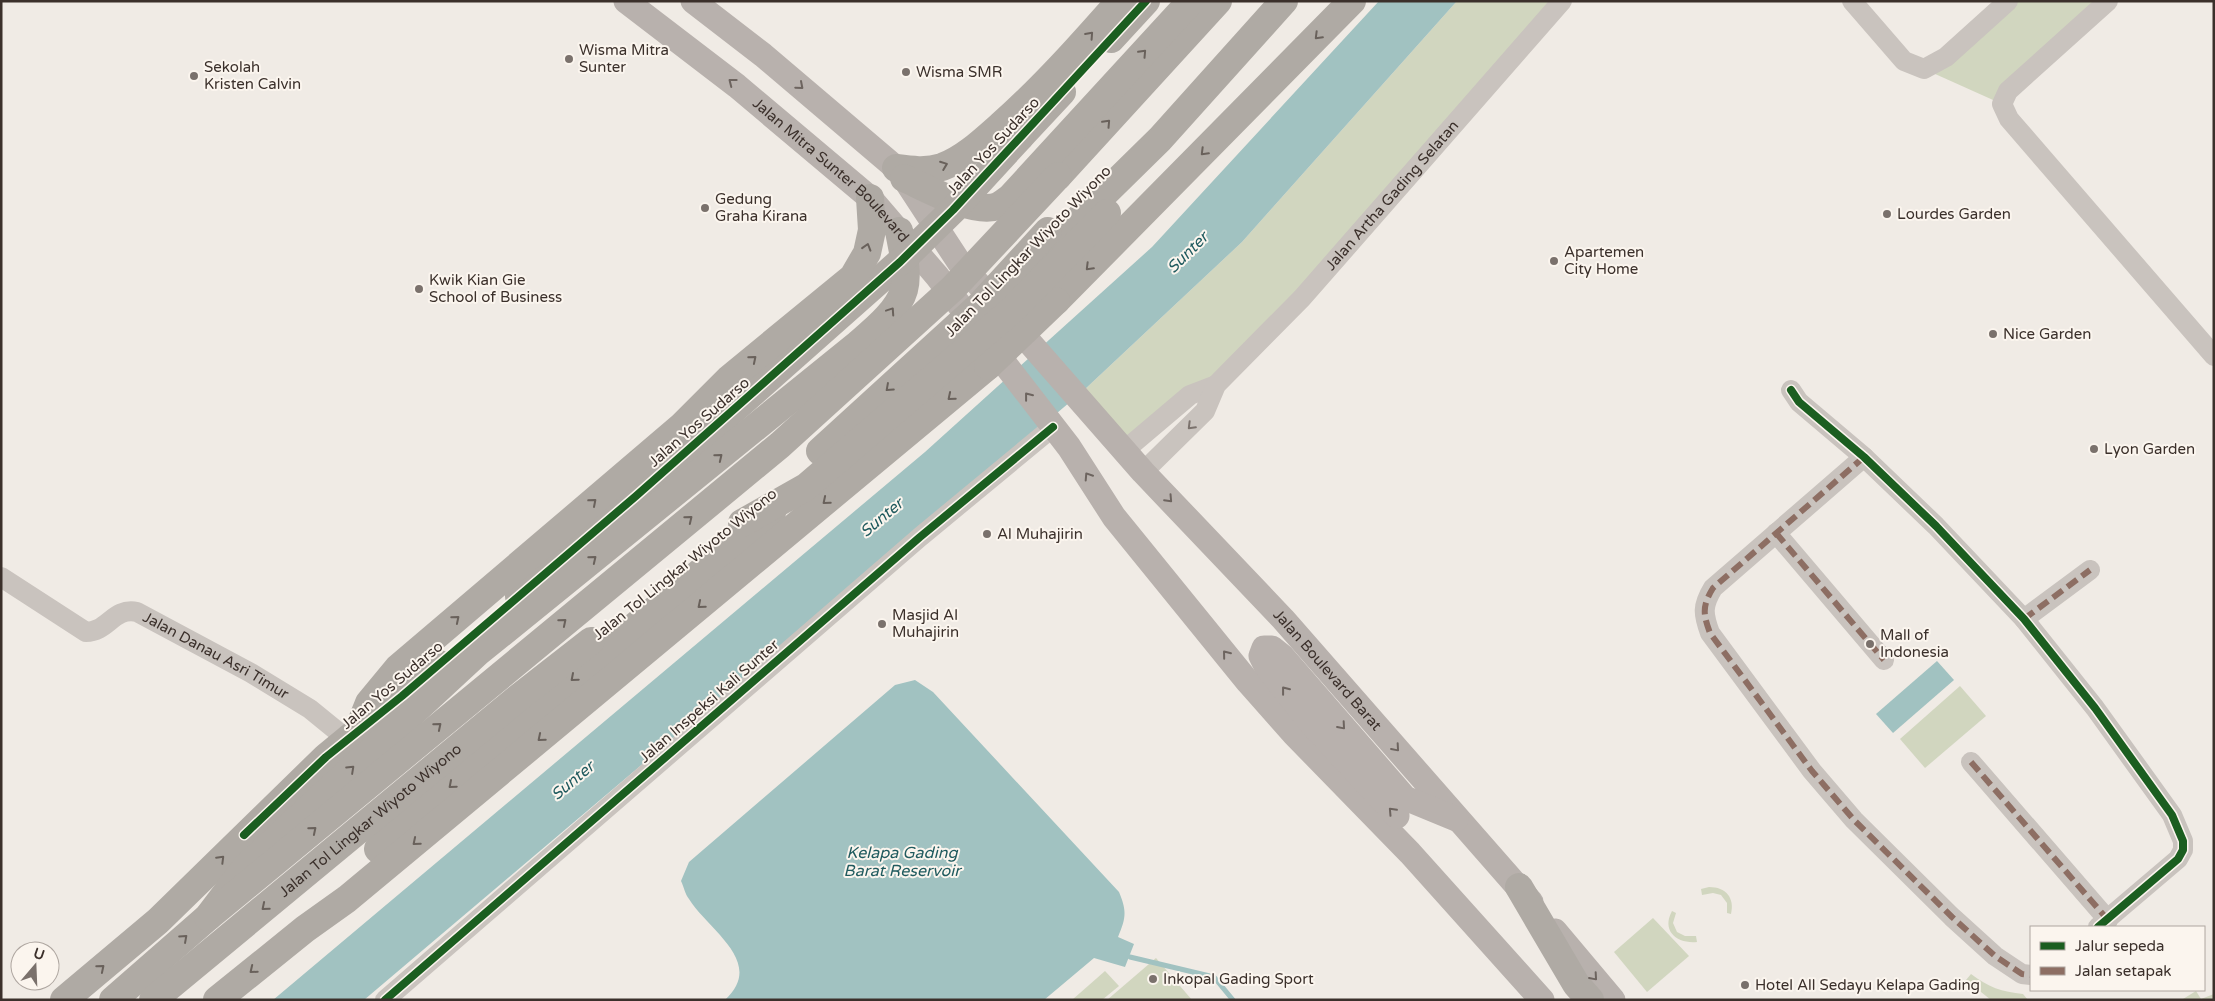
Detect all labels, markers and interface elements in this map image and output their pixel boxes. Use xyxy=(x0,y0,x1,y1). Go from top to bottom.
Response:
one-way arrow xyxy=(1314,30,1323,39)
one-way arrow xyxy=(1085,31,1094,40)
place label: Wisma Mitra Sunter xyxy=(579,41,669,76)
one-way arrow xyxy=(1137,50,1146,59)
marker: Wisma Mitra Sunter xyxy=(563,53,575,65)
place label: Sekolah Kristen Calvin xyxy=(204,58,301,93)
place label: Wisma SMR xyxy=(916,63,1002,81)
marker: Wisma SMR xyxy=(900,66,912,78)
marker: Sekolah Kristen Calvin xyxy=(188,70,200,82)
one-way arrow xyxy=(729,80,738,88)
one-way arrow xyxy=(794,80,803,89)
street label: Jalan Yos Sudarso xyxy=(943,93,1043,199)
street label: Jalan Mitra Sunter Boulevard xyxy=(749,94,913,246)
street label: Jalan Artha Gading Selatan xyxy=(1321,117,1462,274)
one-way arrow xyxy=(1101,119,1110,128)
one-way arrow xyxy=(1200,146,1209,155)
one-way arrow xyxy=(939,161,948,171)
street label: Jalan Tol Lingkar Wiyoto Wiyono xyxy=(941,162,1115,340)
place label: Gedung Graha Kirana xyxy=(715,190,808,225)
marker: Gedung Graha Kirana xyxy=(699,202,711,214)
place label: Lourdes Garden xyxy=(1897,205,2011,223)
marker: Lourdes Garden xyxy=(1881,208,1893,220)
water label: Sunter xyxy=(1163,227,1214,278)
place label: Apartemen City Home xyxy=(1564,243,1644,278)
one-way arrow xyxy=(862,244,872,252)
marker: Apartemen City Home xyxy=(1548,255,1560,267)
one-way arrow xyxy=(1086,262,1095,271)
place label: Kwik Kian Gie School of Business xyxy=(429,271,562,306)
marker: Kwik Kian Gie School of Business xyxy=(413,283,425,295)
one-way arrow xyxy=(885,307,894,317)
place label: Nice Garden xyxy=(2003,325,2091,343)
marker: Nice Garden xyxy=(1987,328,1999,340)
one-way arrow xyxy=(747,357,756,365)
street label: Jalan Yos Sudarso xyxy=(645,373,753,471)
one-way arrow xyxy=(885,382,894,391)
one-way arrow xyxy=(947,392,956,401)
one-way arrow xyxy=(1026,393,1034,402)
one-way arrow xyxy=(1188,420,1197,429)
place label: Lyon Garden xyxy=(2104,440,2195,458)
marker: Lyon Garden xyxy=(2088,443,2100,455)
one-way arrow xyxy=(713,455,722,463)
one-way arrow xyxy=(1085,473,1094,482)
street label: Jalan Tol Lingkar Wiyoto Wiyono xyxy=(590,484,780,644)
water label: Sunter xyxy=(856,493,909,542)
one-way arrow xyxy=(1163,493,1172,502)
one-way arrow xyxy=(822,496,831,505)
one-way arrow xyxy=(587,499,596,508)
one-way arrow xyxy=(683,517,692,525)
place label: Al Muhajirin xyxy=(997,525,1083,543)
marker: Al Muhajirin xyxy=(981,528,993,540)
one-way arrow xyxy=(587,556,596,565)
one-way arrow xyxy=(697,599,706,608)
place label: Masjid Al Muhajirin xyxy=(892,606,959,641)
street label: Jalan Boulevard Barat xyxy=(1270,606,1386,734)
street label: Jalan Danau Asri Timur xyxy=(140,608,292,703)
one-way arrow xyxy=(450,616,459,625)
marker: Masjid Al Muhajirin xyxy=(876,618,888,630)
one-way arrow xyxy=(557,620,566,628)
place label: Mall of Indonesia xyxy=(1880,626,1949,661)
street label: Jalan Inspeksi Kali Sunter xyxy=(636,635,783,766)
street label: Jalan Yos Sudarso xyxy=(337,637,447,733)
marker: Mall of Indonesia xyxy=(1864,638,1876,650)
one-way arrow xyxy=(1223,651,1231,660)
one-way arrow xyxy=(571,672,580,681)
one-way arrow xyxy=(1282,687,1290,696)
one-way arrow xyxy=(1336,720,1345,729)
one-way arrow xyxy=(432,723,441,732)
one-way arrow xyxy=(537,732,546,741)
street label: Jalan Tol Lingkar Wiyoto Wiyono xyxy=(275,740,465,901)
one-way arrow xyxy=(1390,743,1399,752)
water label: Sunter xyxy=(547,756,600,805)
one-way arrow xyxy=(346,766,355,775)
one-way arrow xyxy=(448,779,457,788)
one-way arrow xyxy=(1389,808,1398,817)
one-way arrow xyxy=(307,827,316,835)
one-way arrow xyxy=(412,836,421,845)
water label: Kelapa Gading Barat Reservoir xyxy=(844,843,962,881)
one-way arrow xyxy=(215,856,224,865)
one-way arrow xyxy=(261,902,270,911)
legend xyxy=(2030,926,2205,991)
one-way arrow xyxy=(179,935,188,944)
text: Jalur sepeda xyxy=(2075,937,2164,955)
north arrow xyxy=(10,941,60,991)
text: U xyxy=(31,944,47,964)
text: Jalan setapak xyxy=(2075,962,2172,980)
one-way arrow xyxy=(250,965,259,974)
one-way arrow xyxy=(95,966,104,974)
place label: Inkopal Gading Sport xyxy=(1163,970,1314,988)
one-way arrow xyxy=(1588,972,1597,981)
marker: Inkopal Gading Sport xyxy=(1147,973,1159,985)
place label: Hotel All Sedayu Kelapa Gading xyxy=(1755,976,1980,994)
marker: Hotel All Sedayu Kelapa Gading xyxy=(1739,979,1751,991)

